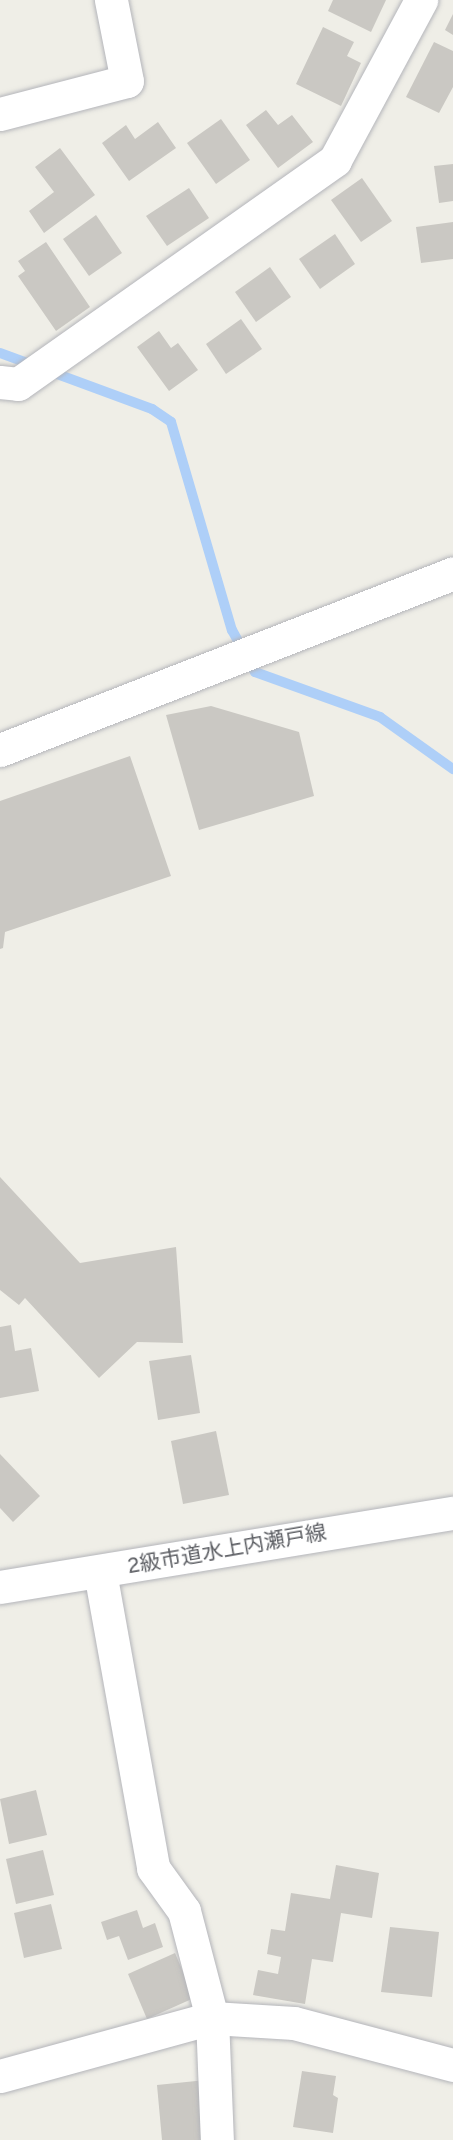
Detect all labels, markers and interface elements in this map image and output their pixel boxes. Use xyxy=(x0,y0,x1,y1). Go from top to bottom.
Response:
street label: 2級市道水上内瀬戸線 xyxy=(125,1521,329,1581)

